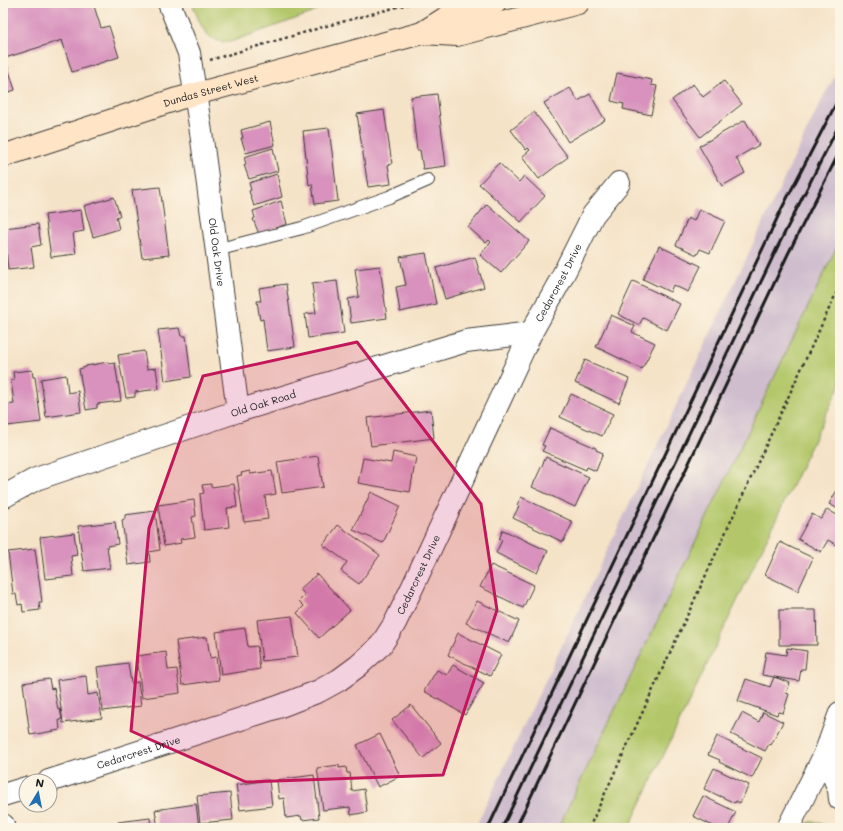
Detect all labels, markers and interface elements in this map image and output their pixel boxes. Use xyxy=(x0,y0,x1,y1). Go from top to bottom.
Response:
street label: Dundas Street West xyxy=(161,70,260,110)
street label: Old Oak Drive xyxy=(205,217,228,287)
street label: Cedarcrest Drive xyxy=(532,241,585,324)
street label: Old Oak Road xyxy=(229,387,297,420)
street label: Cedarcrest Drive xyxy=(393,532,443,617)
street label: Cedarcrest Drive xyxy=(95,732,182,772)
north arrow xyxy=(18,773,58,813)
text: N xyxy=(34,775,45,791)

